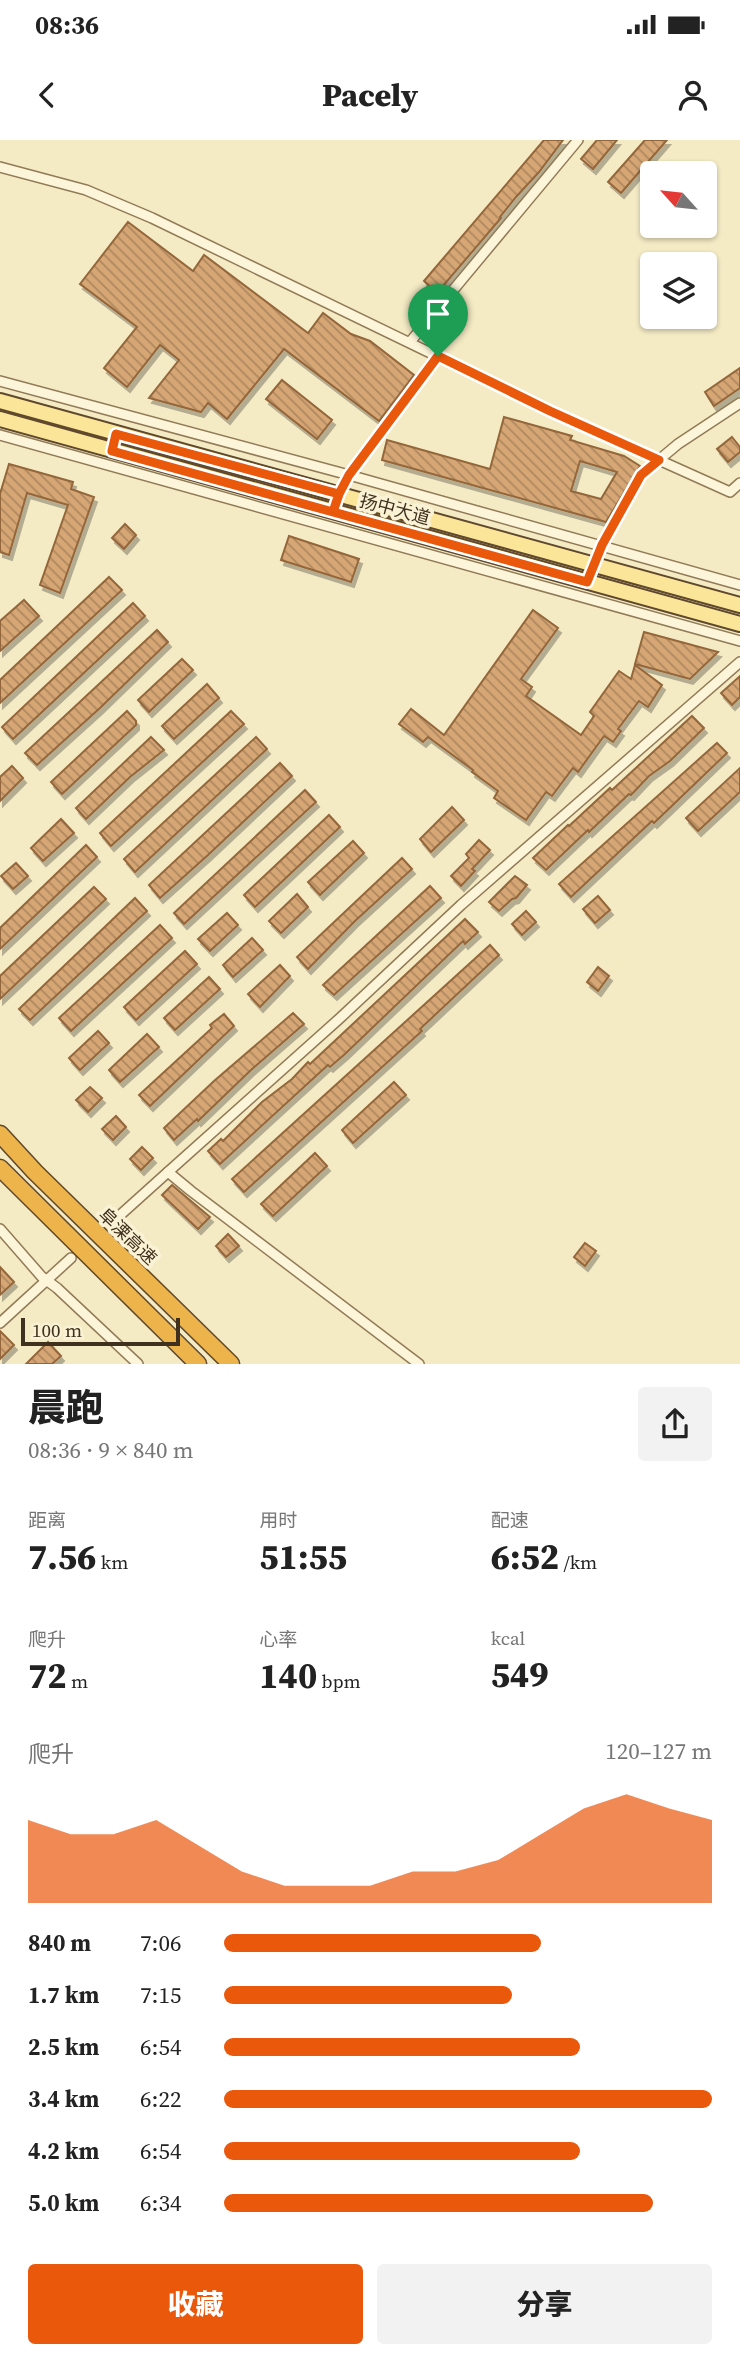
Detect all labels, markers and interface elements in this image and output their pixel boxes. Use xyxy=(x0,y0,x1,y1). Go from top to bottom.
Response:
text: 08:36 xyxy=(35,7,99,43)
text: Pacely xyxy=(322,73,418,117)
icon: back xyxy=(28,76,66,114)
icon: person xyxy=(674,76,712,114)
north arrow xyxy=(640,161,718,238)
map controls xyxy=(640,161,717,329)
button: layers xyxy=(640,252,717,329)
pin xyxy=(408,284,468,356)
icon: arrive xyxy=(419,295,457,333)
street label: 扬中大道 xyxy=(357,488,433,530)
street label: 阜溧高速 xyxy=(93,1202,163,1270)
scale bar xyxy=(21,1315,180,1347)
text: 100 m xyxy=(32,1317,82,1343)
text: 晨跑 xyxy=(28,1382,104,1434)
button: share xyxy=(638,1387,712,1461)
text: 08:36 · 9 × 840 m xyxy=(28,1434,194,1466)
text: 距离 xyxy=(28,1507,66,1533)
text: 用时 xyxy=(259,1507,297,1533)
text: 配速 xyxy=(491,1507,529,1533)
text: 7.56 xyxy=(28,1533,96,1581)
text: 51:55 xyxy=(259,1533,347,1581)
text: 6:52 xyxy=(491,1533,559,1581)
text: km xyxy=(96,1549,128,1575)
text: /km xyxy=(559,1549,597,1575)
text: kcal xyxy=(491,1625,525,1651)
text: 爬升 xyxy=(28,1626,66,1652)
text: 心率 xyxy=(259,1626,297,1652)
text: 549 xyxy=(491,1651,549,1699)
text: 72 xyxy=(28,1652,67,1700)
text: 140 xyxy=(259,1652,317,1700)
text: m xyxy=(67,1668,88,1694)
text: bpm xyxy=(317,1668,361,1694)
text: 120–127 m xyxy=(605,1735,712,1767)
text: 爬升 xyxy=(28,1738,74,1770)
text: 840 m xyxy=(28,1927,91,1959)
text: 7:06 xyxy=(140,1927,181,1959)
text: 1.7 km xyxy=(28,1979,99,2011)
text: 7:15 xyxy=(140,1979,181,2011)
text: 2.5 km xyxy=(28,2031,99,2063)
text: 6:54 xyxy=(140,2031,181,2063)
text: 3.4 km xyxy=(28,2083,99,2115)
text: 6:22 xyxy=(140,2083,181,2115)
text: 4.2 km xyxy=(28,2135,99,2167)
text: 6:54 xyxy=(140,2135,181,2167)
text: 5.0 km xyxy=(28,2187,99,2219)
text: 6:34 xyxy=(140,2187,181,2219)
button: 收藏 xyxy=(28,2264,363,2344)
button: 分享 xyxy=(377,2264,712,2344)

